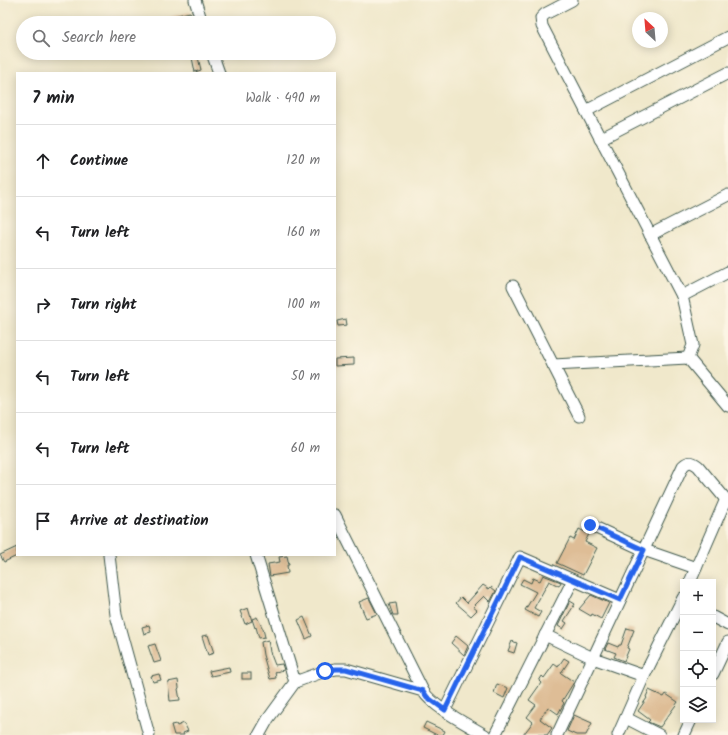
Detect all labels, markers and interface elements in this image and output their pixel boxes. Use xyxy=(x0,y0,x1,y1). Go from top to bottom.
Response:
north arrow xyxy=(632,12,668,48)
search box xyxy=(16,16,336,60)
text: Search here xyxy=(62,26,136,50)
icon: search xyxy=(30,27,52,49)
text: 7 min xyxy=(32,85,74,112)
text: Walk · 490 m xyxy=(245,88,320,109)
text: Continue xyxy=(70,149,128,173)
icon: ahead xyxy=(32,150,54,172)
text: 120 m xyxy=(286,150,320,171)
text: Turn left xyxy=(70,221,130,245)
icon: left xyxy=(32,222,54,244)
text: 160 m xyxy=(287,222,320,243)
text: Turn right xyxy=(70,293,137,317)
icon: right xyxy=(32,294,54,316)
text: 100 m xyxy=(287,294,320,315)
text: Turn left xyxy=(70,365,130,389)
icon: left xyxy=(32,366,54,388)
text: 50 m xyxy=(291,366,320,387)
text: Turn left xyxy=(70,437,130,461)
icon: left xyxy=(32,438,54,460)
text: 60 m xyxy=(291,438,320,459)
text: Arrive at destination xyxy=(70,509,209,533)
icon: arrive xyxy=(32,510,54,532)
route end xyxy=(581,516,599,534)
map controls xyxy=(680,579,716,723)
button: + xyxy=(680,579,716,615)
button: − xyxy=(680,615,716,651)
button: locate xyxy=(680,651,716,687)
route start xyxy=(316,662,334,680)
button: layers xyxy=(680,687,716,723)

